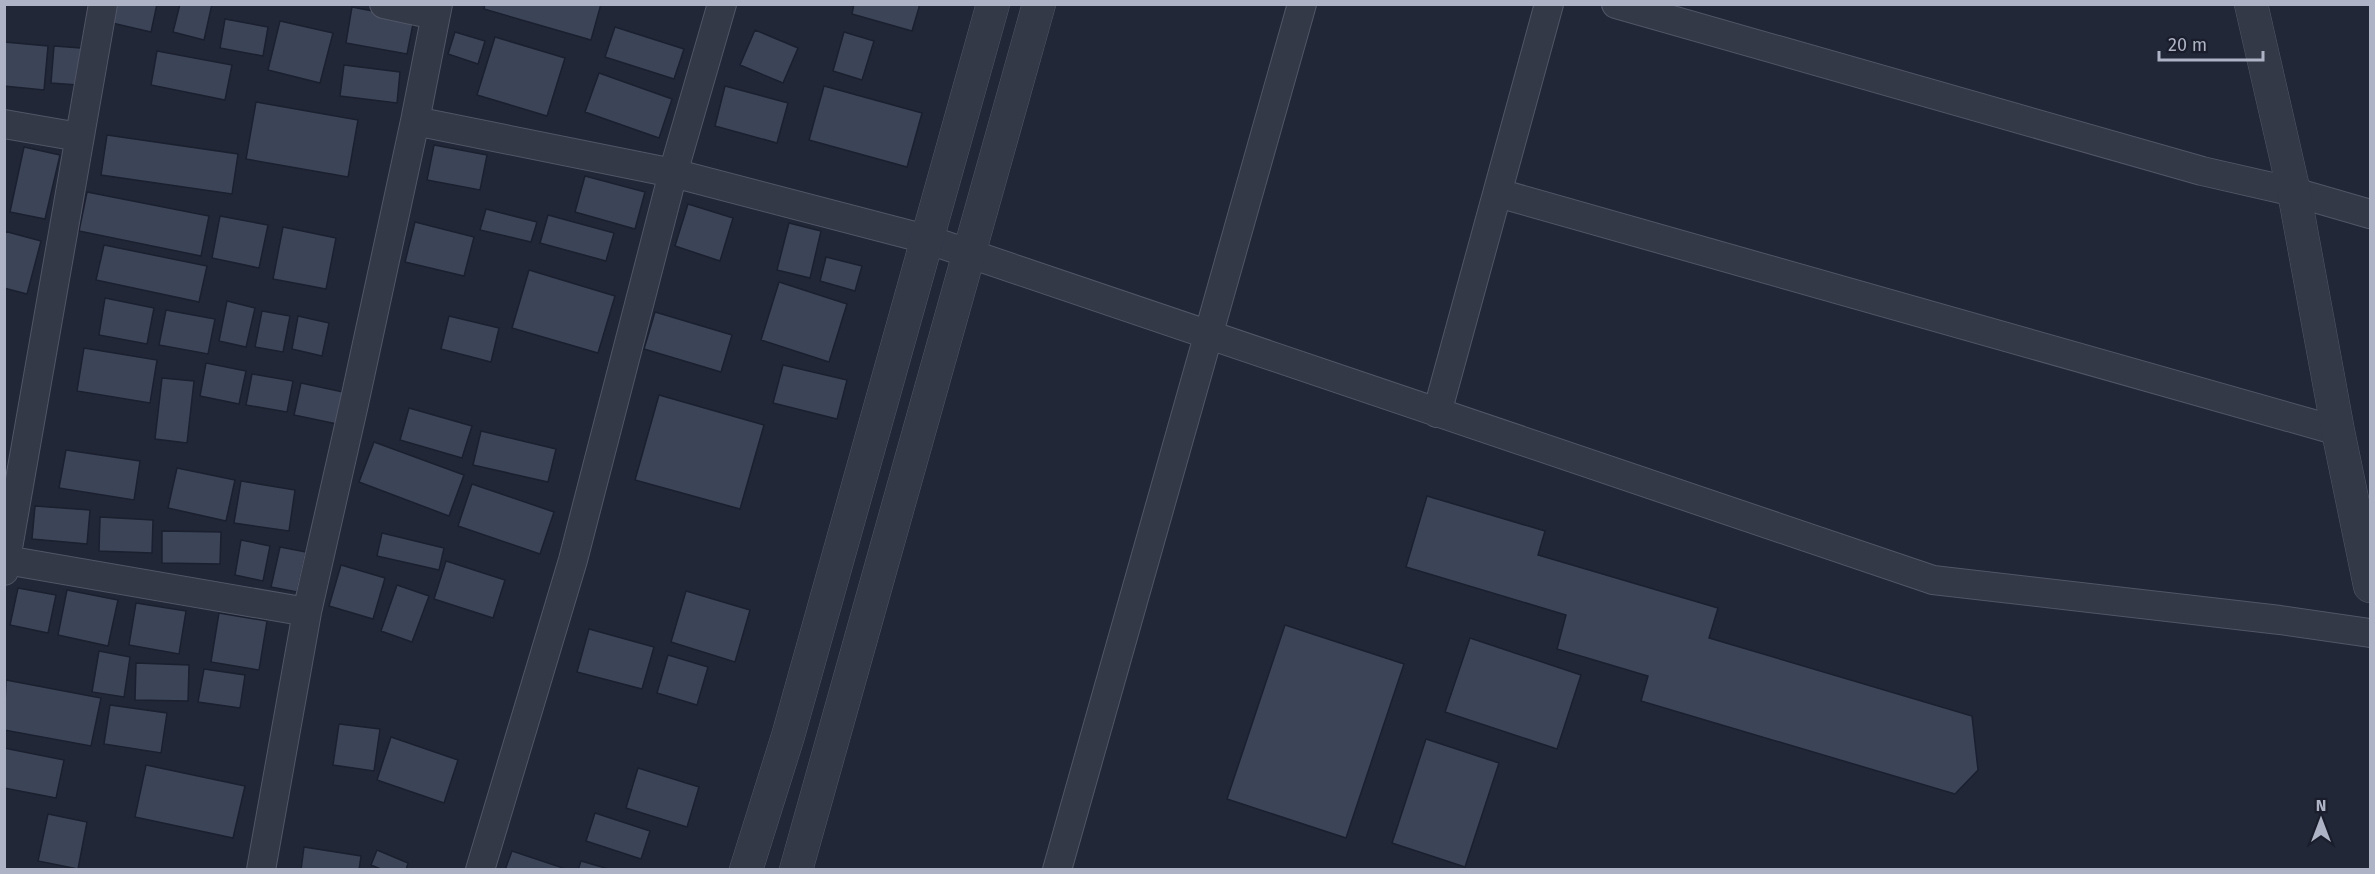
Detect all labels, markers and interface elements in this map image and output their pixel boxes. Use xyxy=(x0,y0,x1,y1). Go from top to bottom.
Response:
scale bar xyxy=(2159,24,2262,62)
text: 20 m xyxy=(2168,34,2207,56)
north arrow xyxy=(2291,790,2351,850)
text: N xyxy=(2316,796,2326,815)

